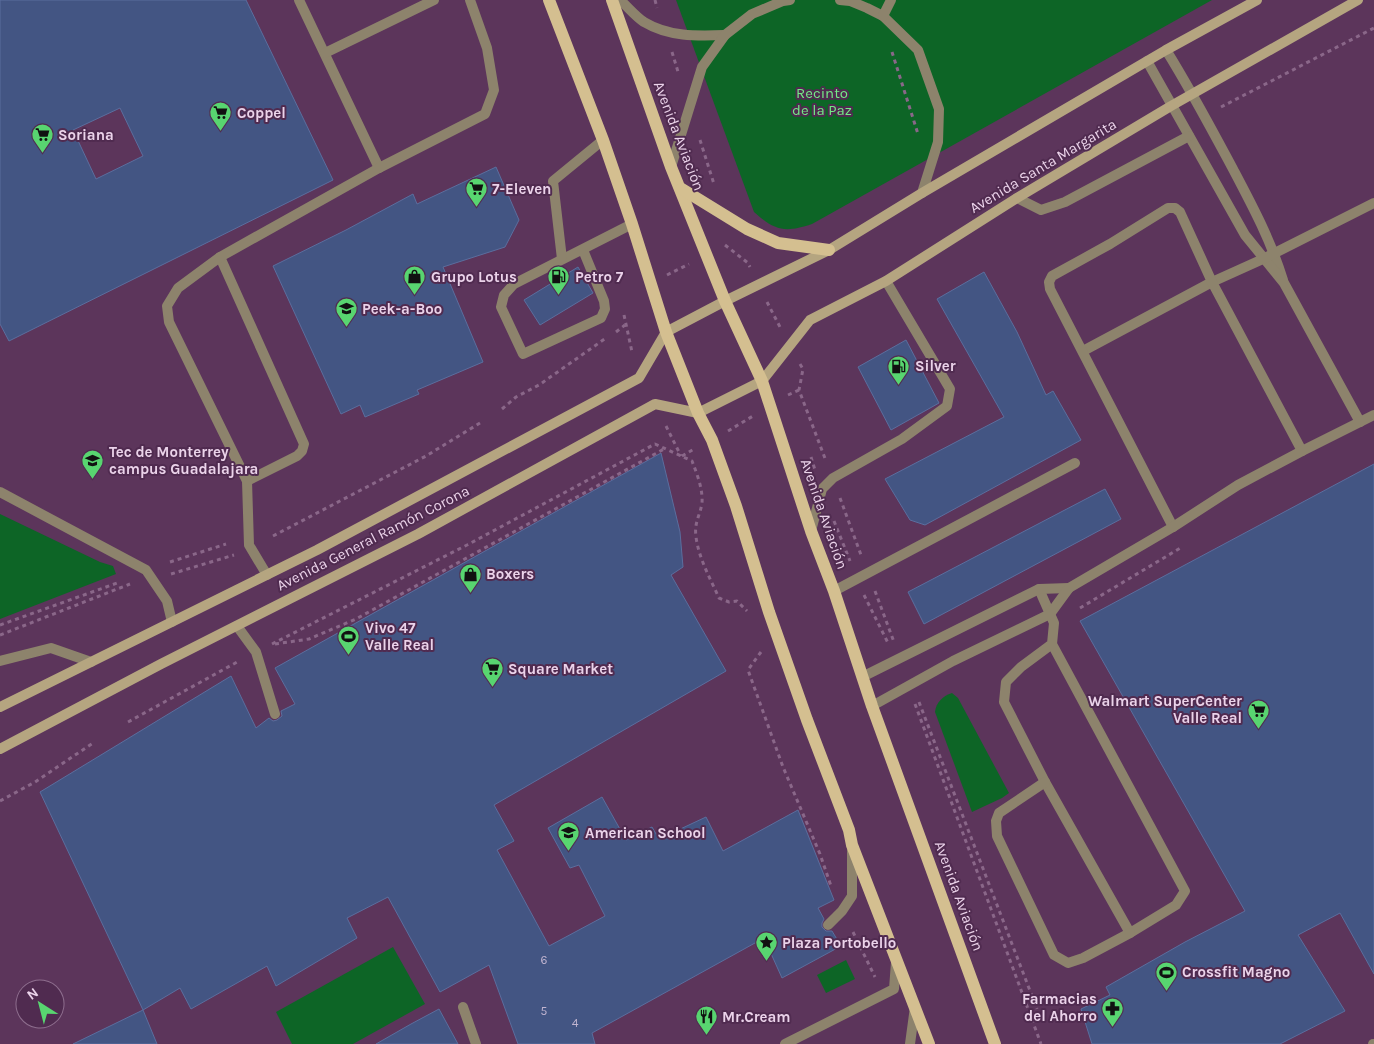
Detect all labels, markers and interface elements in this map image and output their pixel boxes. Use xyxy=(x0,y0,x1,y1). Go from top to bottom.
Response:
street label: Avenida Aviación xyxy=(650,79,708,193)
park label: Recinto de la Paz xyxy=(792,84,852,119)
supermarket icon: Coppel xyxy=(209,101,233,132)
place label: Coppel xyxy=(237,104,286,122)
street label: Avenida Santa Margarita xyxy=(966,115,1120,217)
supermarket icon: Soriana xyxy=(30,123,54,154)
place label: Soriana xyxy=(58,126,114,144)
supermarket icon: 7-Eleven xyxy=(464,177,488,208)
place label: 7-Eleven xyxy=(492,180,551,198)
shop icon: Grupo Lotus xyxy=(403,265,427,296)
fuel station icon: Petro 7 xyxy=(547,265,571,296)
place label: Grupo Lotus xyxy=(431,268,517,286)
place label: Petro 7 xyxy=(575,268,624,286)
school or university icon: Peek-a-Boo xyxy=(334,297,358,328)
place label: Peek-a-Boo xyxy=(362,300,442,318)
fuel station icon: Silver xyxy=(887,354,911,385)
place label: Silver xyxy=(915,357,956,375)
place label: Tec de Monterrey campus Guadalajara xyxy=(109,443,258,478)
school or university icon: Tec de Monterrey campus Guadalajara xyxy=(81,449,105,480)
street label: Avenida Aviación xyxy=(797,456,851,572)
street label: Avenida General Ramón Corona xyxy=(274,481,472,595)
shop icon: Boxers xyxy=(458,562,482,593)
place label: Boxers xyxy=(486,565,534,583)
place label: Vivo 47 Valle Real xyxy=(365,619,434,654)
sports icon: Vivo 47 Valle Real xyxy=(337,625,361,656)
supermarket icon: Square Market xyxy=(480,657,504,688)
place label: Square Market xyxy=(508,660,613,678)
place label: Walmart SuperCenter Valle Real xyxy=(1088,692,1242,727)
supermarket icon: Walmart SuperCenter Valle Real xyxy=(1246,698,1270,729)
school or university icon: American School xyxy=(557,821,581,852)
place label: American School xyxy=(585,824,706,842)
street label: Avenida Aviación xyxy=(931,839,987,953)
place icon: Plaza Portobello xyxy=(754,931,778,962)
place label: Plaza Portobello xyxy=(782,934,896,952)
house number: 6 xyxy=(541,953,548,967)
sports icon: Crossfit Magno xyxy=(1154,960,1178,991)
place label: Crossfit Magno xyxy=(1182,963,1290,981)
north arrow xyxy=(15,979,65,1029)
text: N xyxy=(24,984,42,1004)
place label: Farmacias del Ahorro xyxy=(1022,990,1097,1025)
pharmacy icon: Farmacias del Ahorro xyxy=(1101,996,1125,1027)
house number: 5 xyxy=(541,1004,548,1018)
restaurant icon: Mr.Cream xyxy=(694,1005,718,1036)
place label: Mr.Cream xyxy=(722,1008,791,1026)
house number: 4 xyxy=(572,1016,579,1030)

